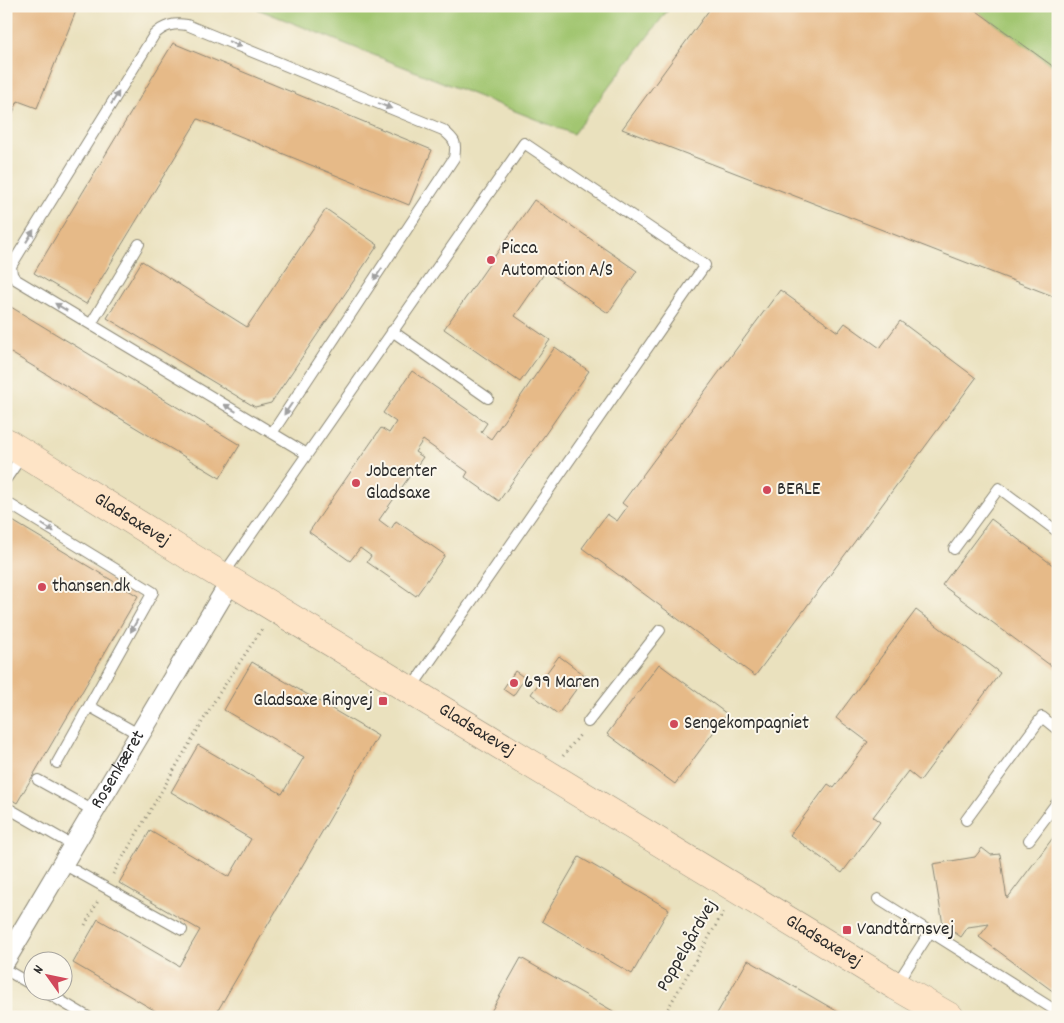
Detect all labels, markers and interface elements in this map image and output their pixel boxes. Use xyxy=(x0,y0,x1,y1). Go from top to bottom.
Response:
one-way arrow xyxy=(228,41,242,49)
one-way arrow xyxy=(110,92,120,105)
one-way arrow xyxy=(378,103,392,111)
one-way arrow xyxy=(25,230,34,243)
place label: Picca Automation A/S xyxy=(501,236,613,285)
marker: Picca Automation A/S xyxy=(485,254,497,266)
one-way arrow xyxy=(374,267,383,280)
one-way arrow xyxy=(54,302,67,311)
one-way arrow xyxy=(283,402,293,416)
one-way arrow xyxy=(224,403,237,412)
place label: Jobcenter Gladsaxe xyxy=(366,459,437,508)
marker: Jobcenter Gladsaxe xyxy=(350,477,362,489)
place label: BERLE xyxy=(777,477,821,504)
marker: BERLE xyxy=(761,484,773,496)
street label: Gladsaxevej xyxy=(88,486,175,554)
one-way arrow xyxy=(41,523,54,532)
place label: thansen.dk xyxy=(52,574,131,601)
marker: thansen.dk xyxy=(36,581,48,593)
one-way arrow xyxy=(129,620,138,633)
place label: 699 Maren xyxy=(524,670,599,697)
marker: 699 Maren xyxy=(508,677,520,689)
place label: Gladsaxe Ringvej xyxy=(253,688,373,715)
marker: Gladsaxe Ringvej xyxy=(377,695,389,707)
street label: Gladsaxevej xyxy=(433,697,520,765)
place label: Sengekompagniet xyxy=(684,711,809,738)
marker: Sengekompagniet xyxy=(668,718,680,730)
street label: Rosenkæret xyxy=(85,725,153,814)
street label: Poppelgårdvej xyxy=(651,895,725,997)
street label: Gladsaxevej xyxy=(780,908,867,976)
place label: Vandtårnsvej xyxy=(857,917,954,944)
marker: Vandtårnsvej xyxy=(841,924,853,936)
north arrow xyxy=(22,950,72,1000)
text: N xyxy=(29,962,49,978)

